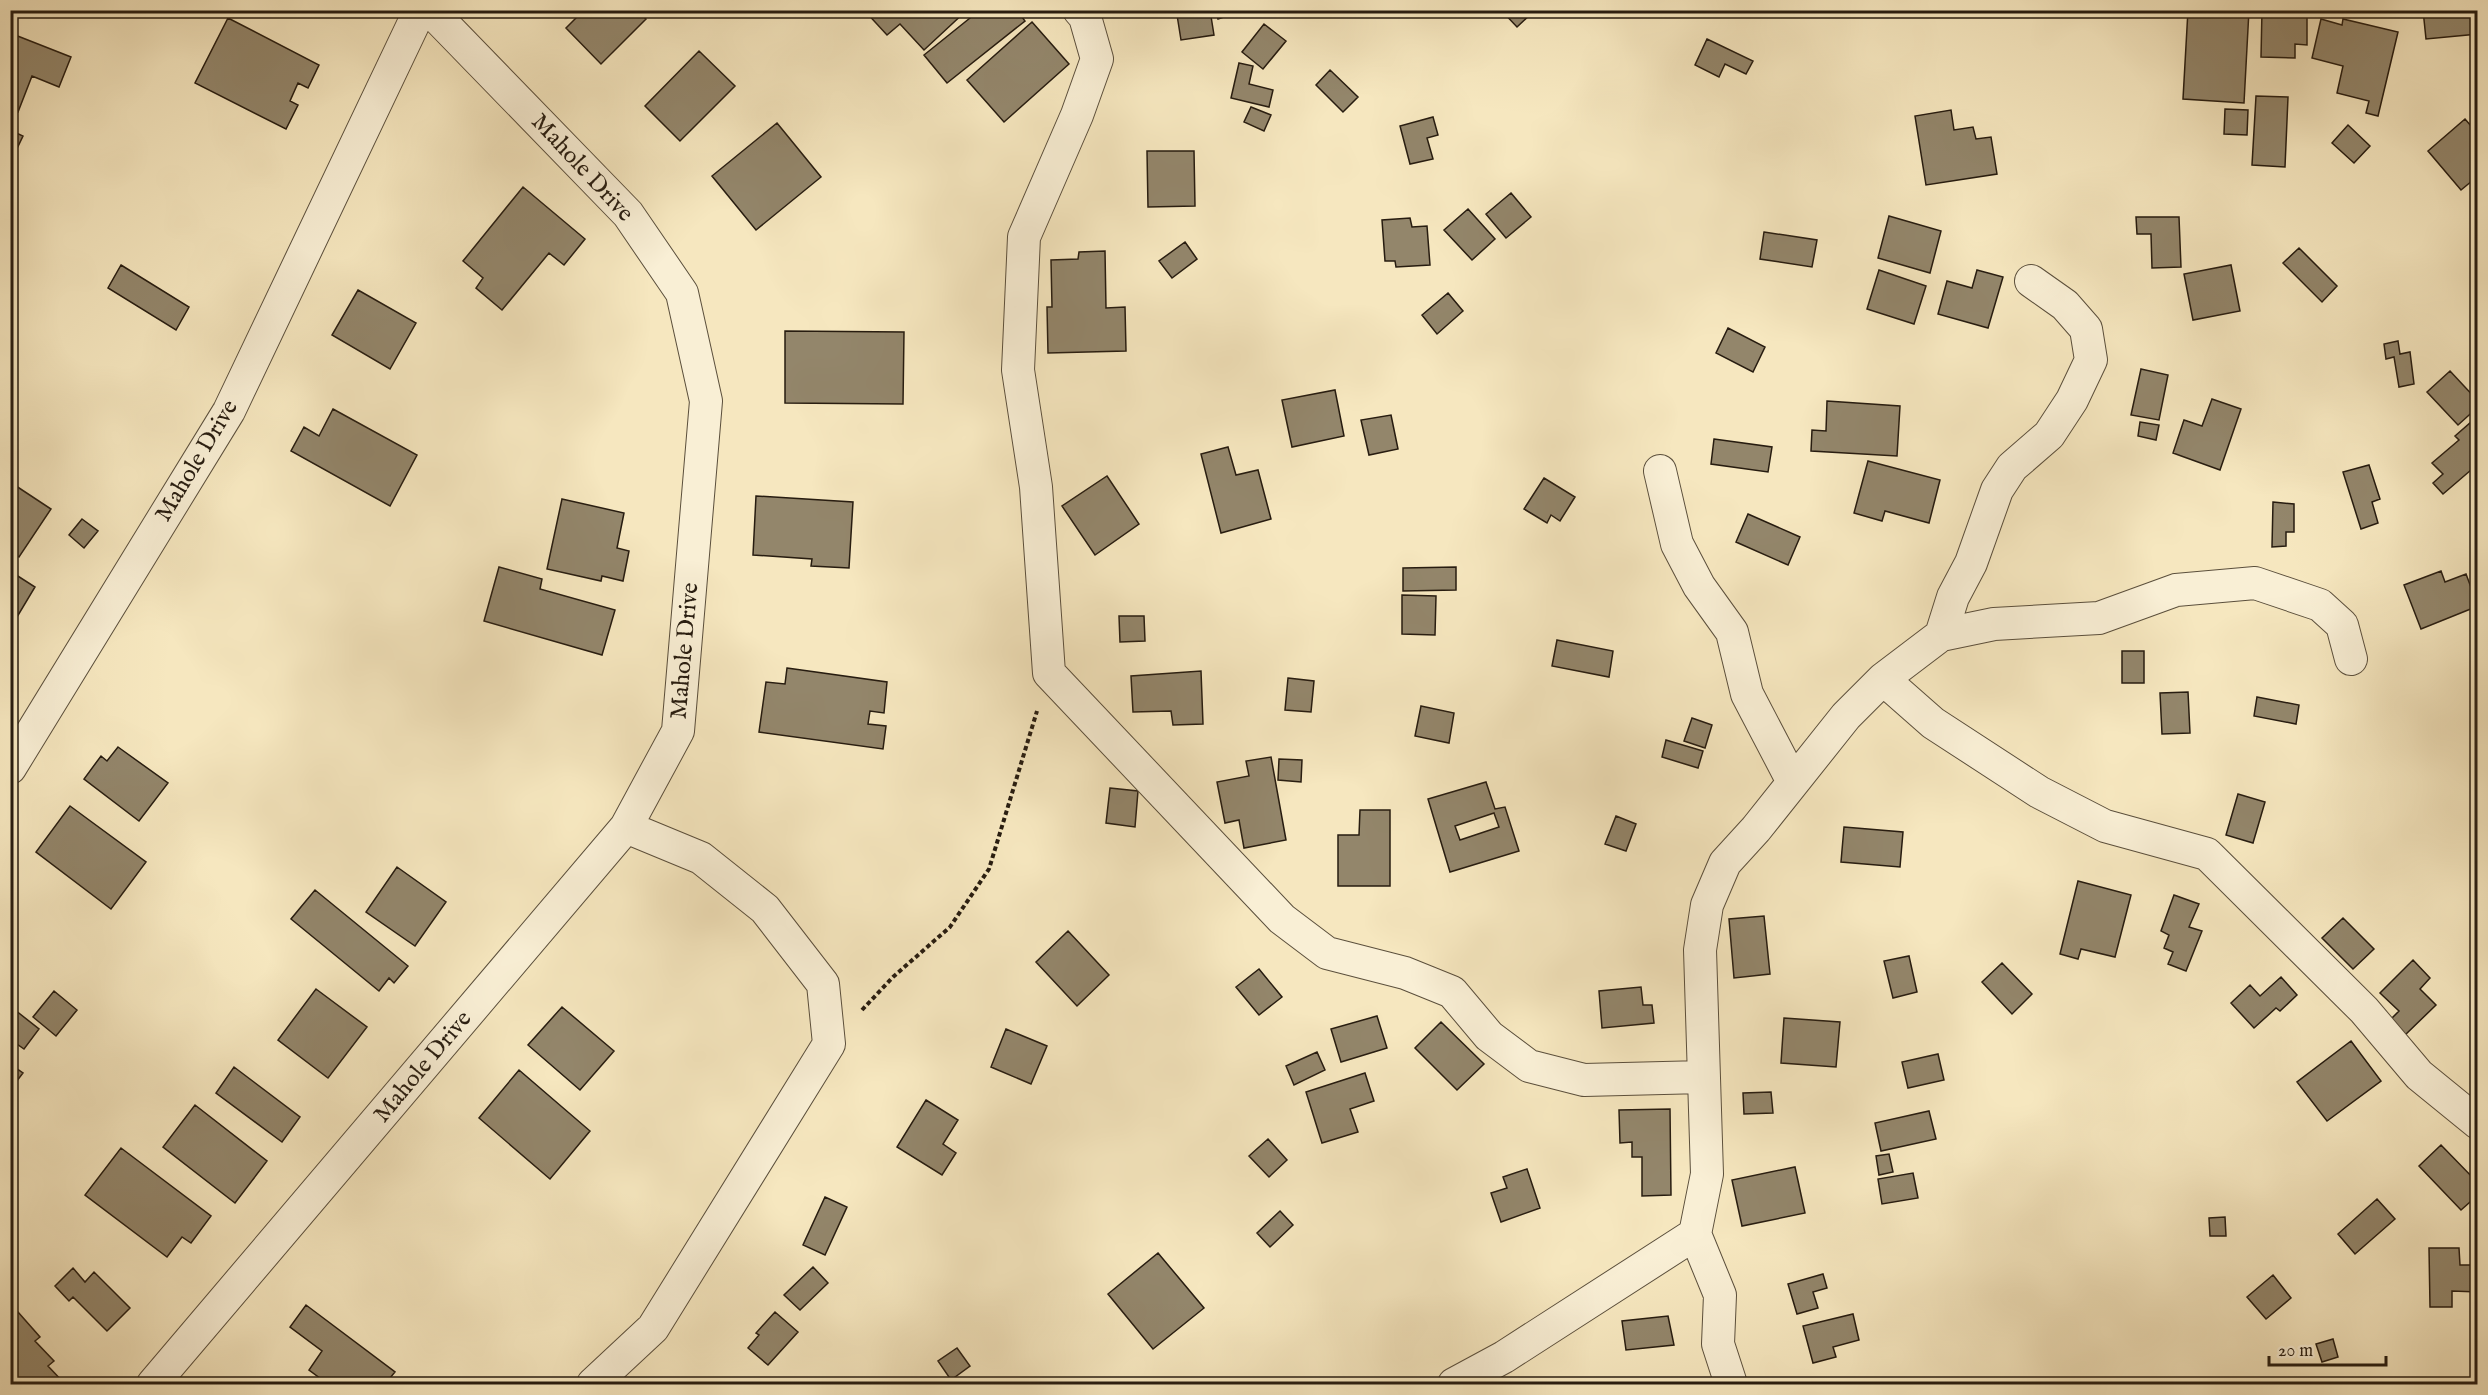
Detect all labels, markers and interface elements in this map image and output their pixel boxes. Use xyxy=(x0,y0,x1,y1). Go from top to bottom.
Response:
street label: Mahole Drive xyxy=(524,107,640,229)
street label: Mahole Drive xyxy=(148,394,246,528)
street label: Mahole Drive xyxy=(664,581,706,721)
street label: Mahole Drive xyxy=(367,1005,479,1129)
scale bar xyxy=(2269,1329,2386,1367)
text: 20 m xyxy=(2278,1340,2313,1363)

